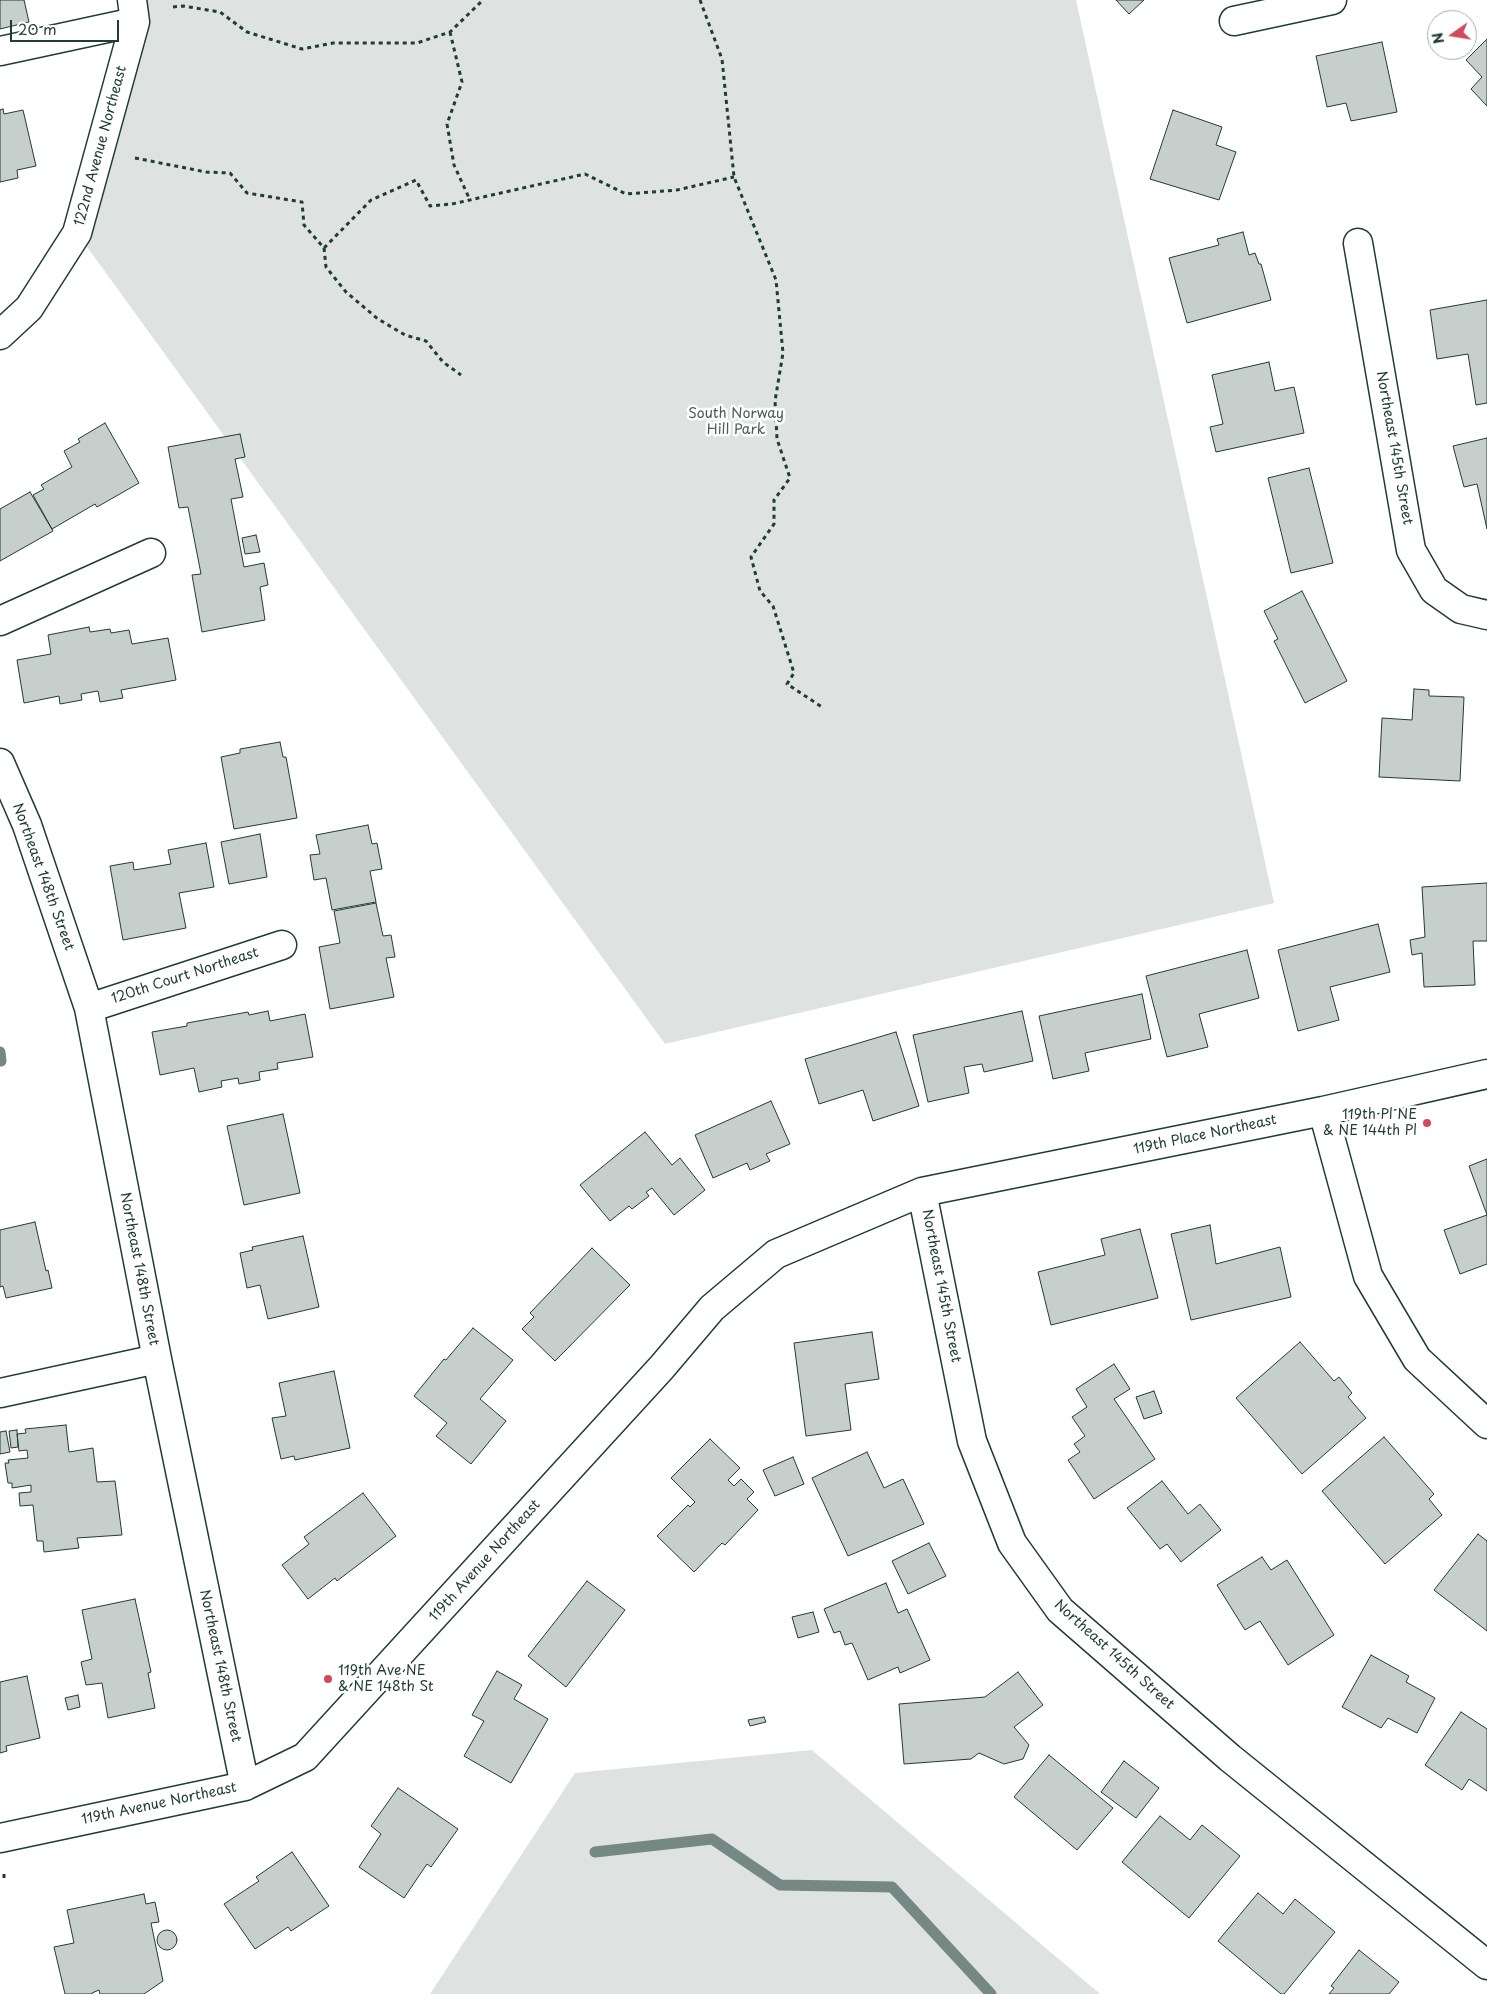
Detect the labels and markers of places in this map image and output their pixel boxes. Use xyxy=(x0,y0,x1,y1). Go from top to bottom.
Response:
place label: 119th Pl NE & NE 144th Pl xyxy=(1323,1107,1417,1140)
marker: 119th Pl NE & NE 144th Pl xyxy=(1421,1117,1433,1129)
place label: 119th Ave NE & NE 148th St xyxy=(338,1663,434,1695)
marker: 119th Ave NE & NE 148th St xyxy=(322,1673,334,1685)

